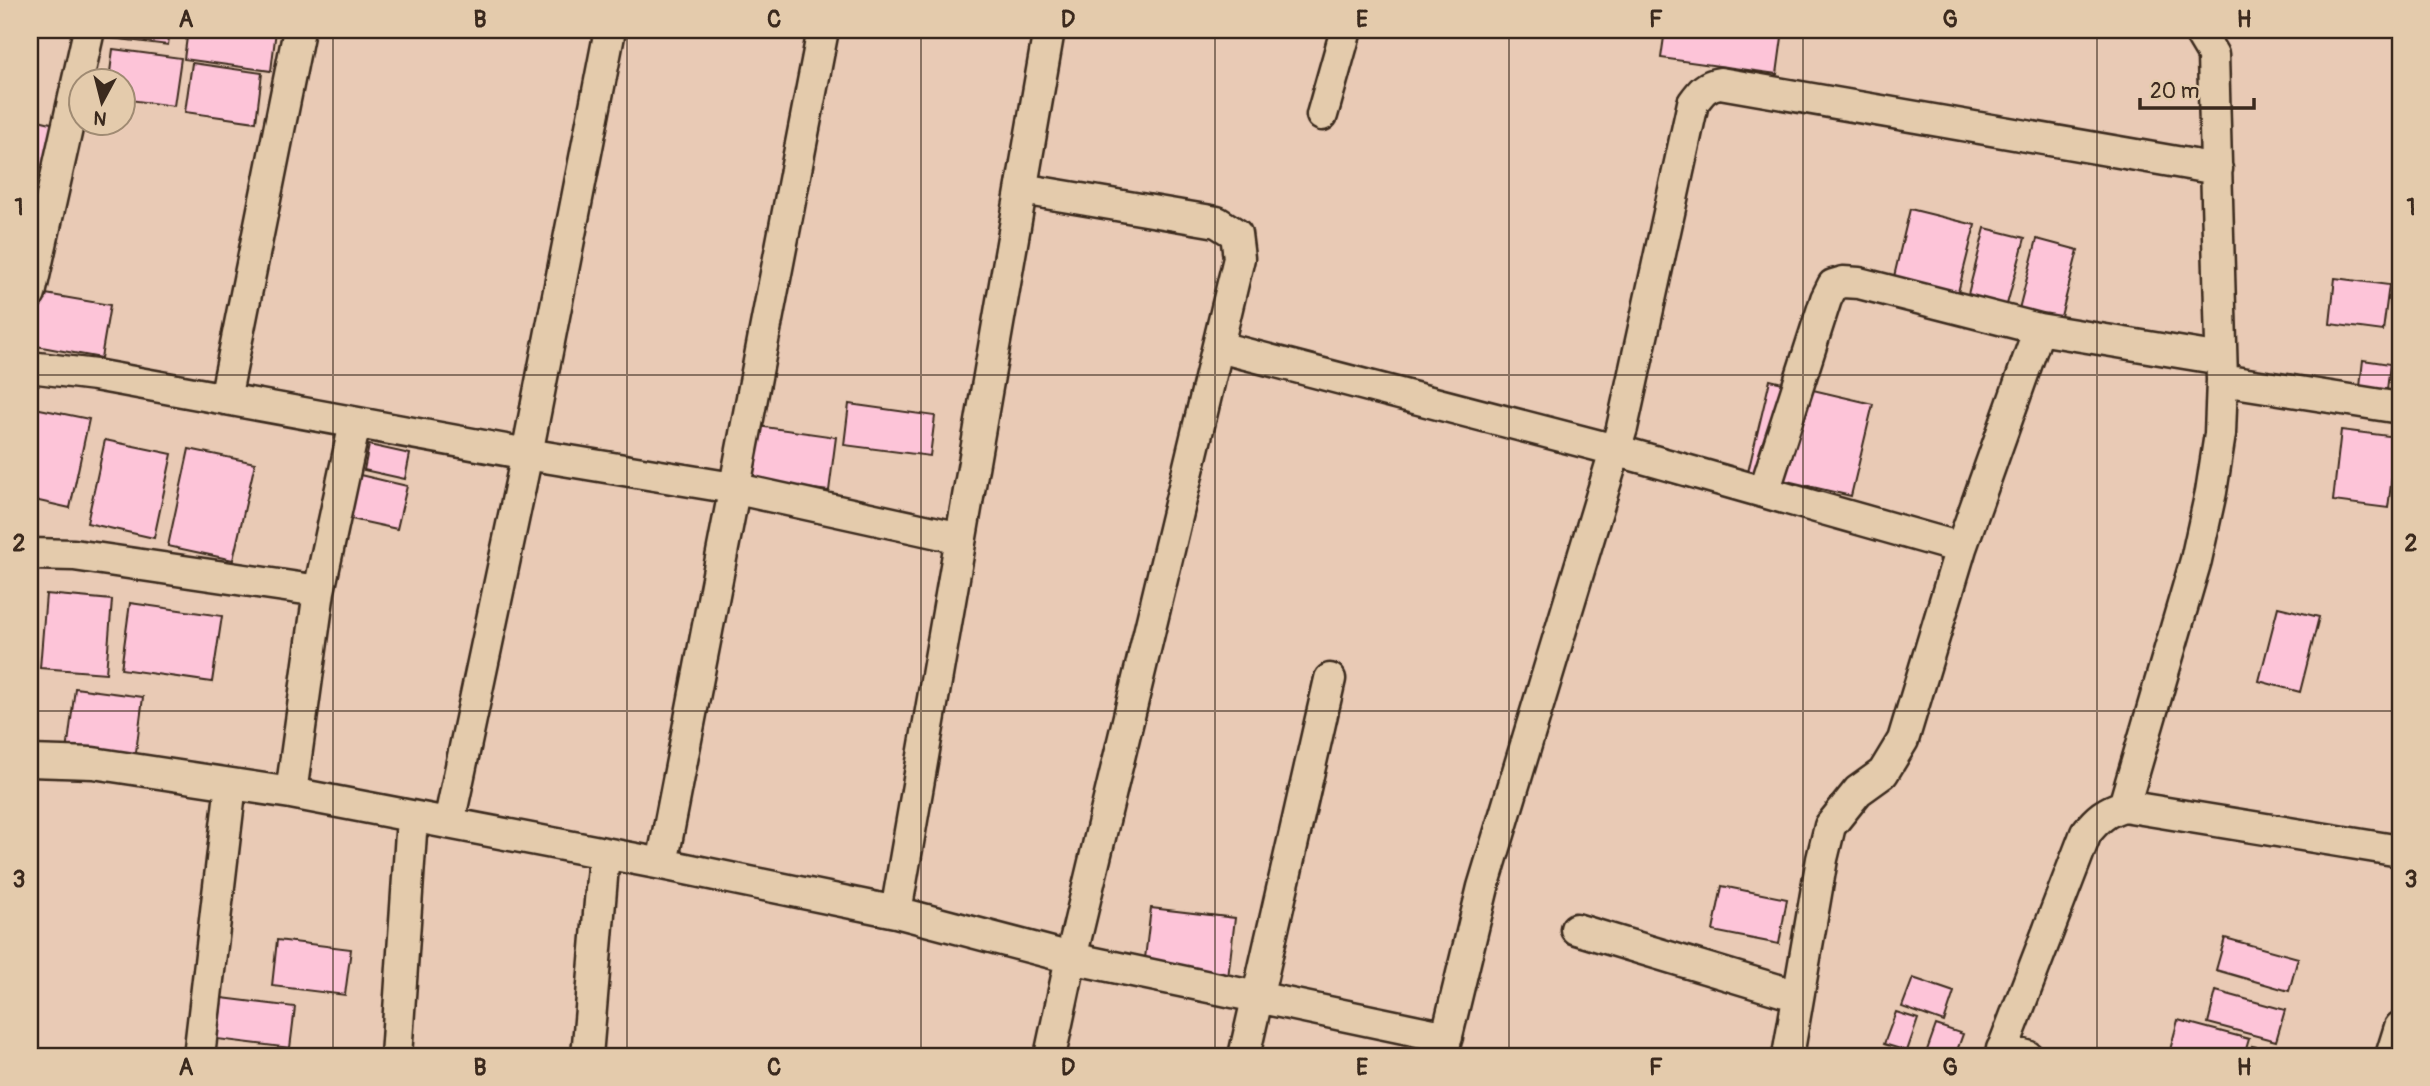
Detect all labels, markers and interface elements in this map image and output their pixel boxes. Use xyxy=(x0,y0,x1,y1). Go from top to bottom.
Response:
text: A xyxy=(179,5,194,34)
text: B xyxy=(473,5,487,34)
text: C xyxy=(767,5,781,34)
text: D xyxy=(1061,5,1075,34)
text: E xyxy=(1356,5,1368,34)
text: F xyxy=(1649,5,1663,34)
text: G xyxy=(1942,5,1958,34)
text: H xyxy=(2237,5,2251,34)
north arrow xyxy=(66,66,136,136)
scale bar xyxy=(2140,66,2253,110)
text: 20 m xyxy=(2150,78,2199,105)
text: N xyxy=(92,105,108,131)
text: 1 xyxy=(15,193,24,222)
text: 1 xyxy=(2407,193,2416,222)
text: 2 xyxy=(13,529,26,558)
text: 2 xyxy=(2405,529,2418,558)
text: 3 xyxy=(13,865,25,894)
text: 3 xyxy=(2405,865,2417,894)
text: A xyxy=(179,1053,194,1082)
text: B xyxy=(473,1053,487,1082)
text: C xyxy=(767,1053,781,1082)
text: D xyxy=(1061,1053,1075,1082)
text: E xyxy=(1356,1053,1368,1082)
text: F xyxy=(1649,1053,1663,1082)
text: G xyxy=(1942,1053,1958,1082)
text: H xyxy=(2237,1053,2251,1082)

